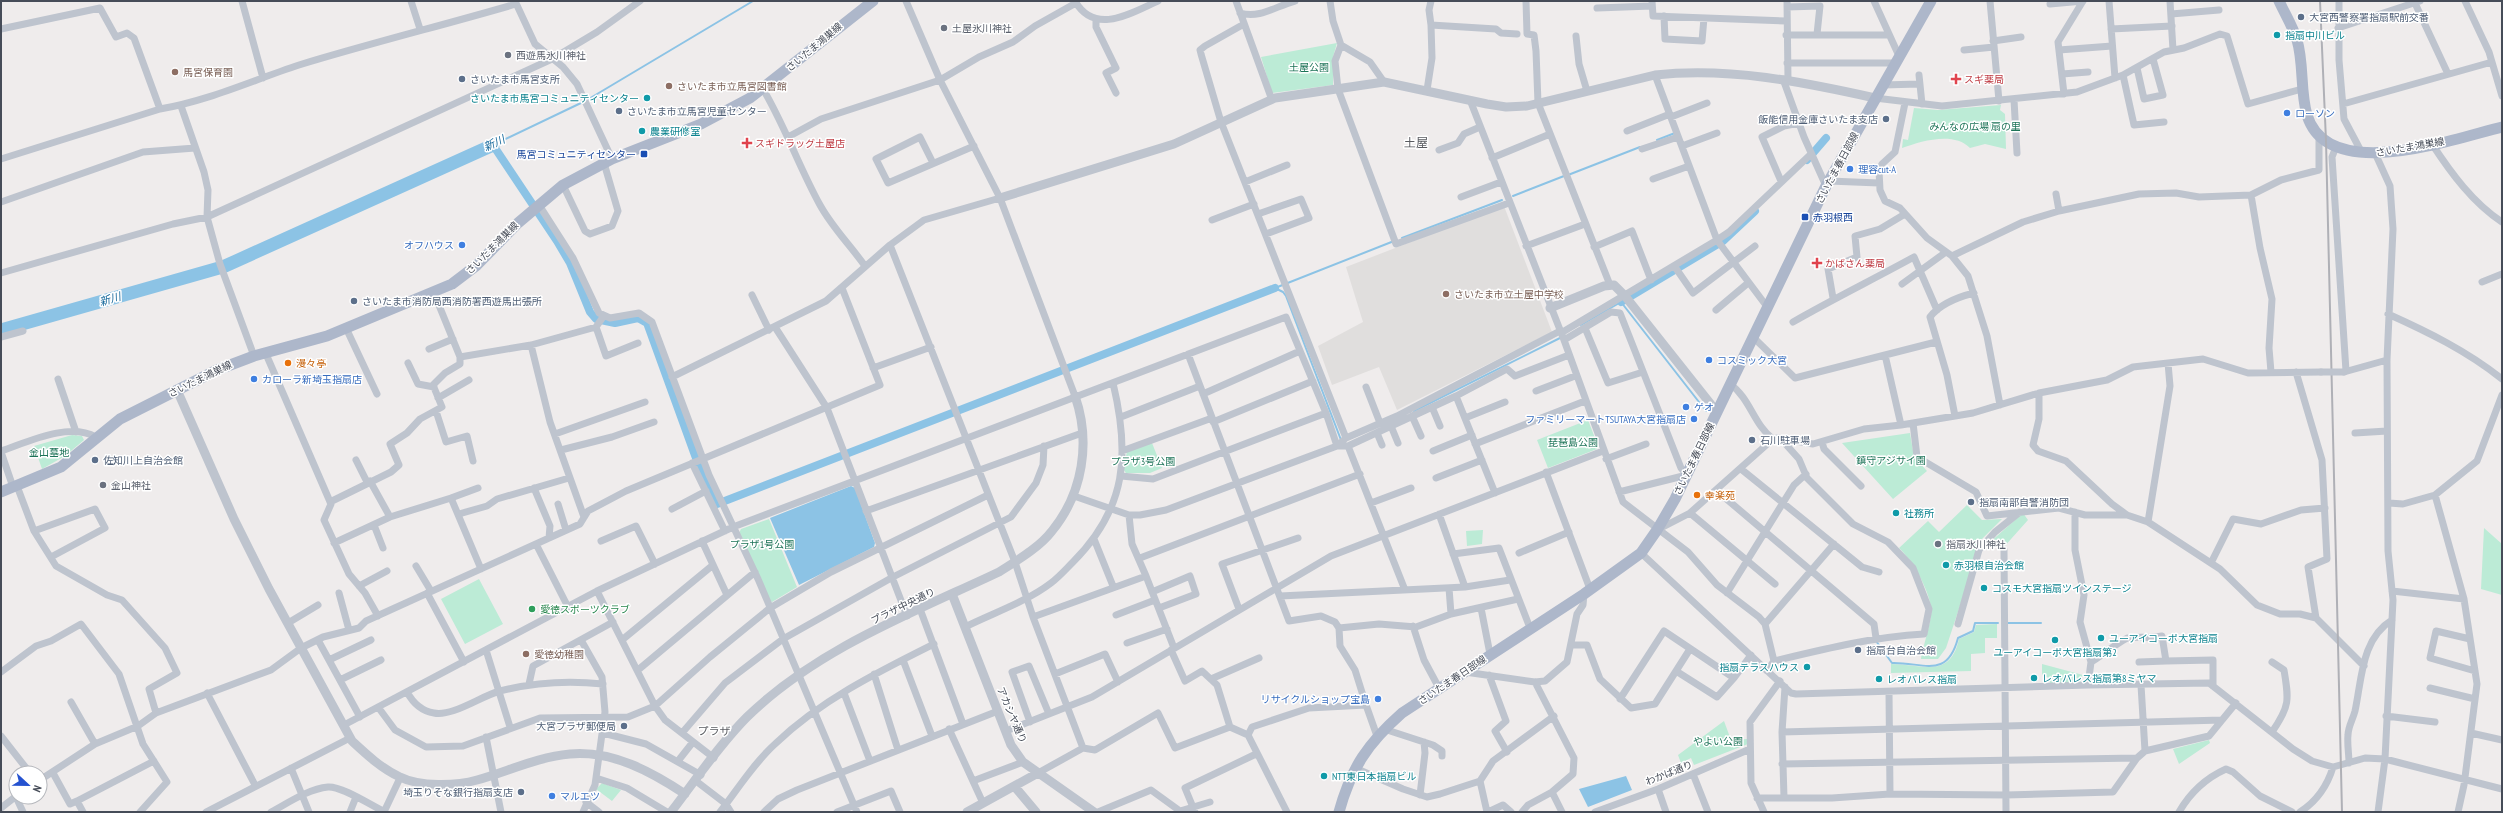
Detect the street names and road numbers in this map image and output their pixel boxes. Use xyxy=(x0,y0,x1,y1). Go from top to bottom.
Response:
street label: さいたま鴻巣線 xyxy=(783,20,845,74)
street label: さいたま春日部線 xyxy=(1813,130,1861,206)
street label: さいたま鴻巣線 xyxy=(2375,135,2445,159)
street label: さいたま鴻巣線 xyxy=(463,219,521,277)
street label: さいたま鴻巣線 xyxy=(166,358,234,400)
street label: さいたま春日部線 xyxy=(1671,420,1717,498)
street label: プラザ中央通り xyxy=(869,585,937,627)
street label: さいたま春日部線 xyxy=(1415,652,1489,708)
street label: アカシヤ通り xyxy=(994,685,1030,745)
street label: わかば通り xyxy=(1643,758,1695,788)

